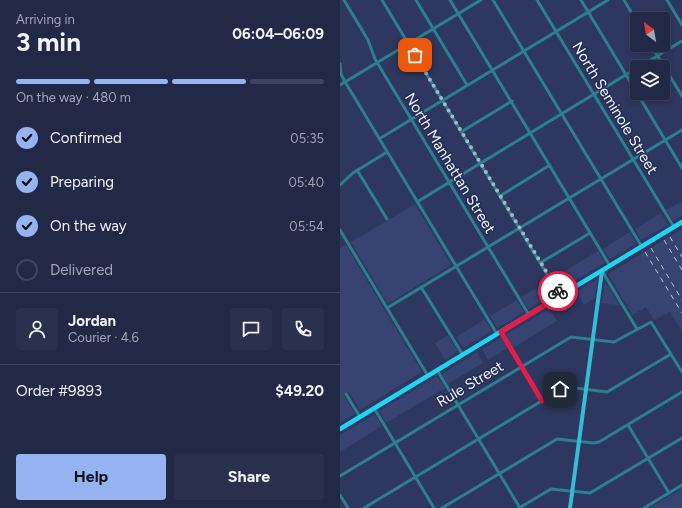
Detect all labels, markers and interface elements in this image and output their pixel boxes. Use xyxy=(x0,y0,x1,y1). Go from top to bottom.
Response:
text: Arriving in xyxy=(16,12,75,27)
north arrow xyxy=(630,12,670,52)
map controls xyxy=(630,12,670,100)
text: 06:04–06:09 xyxy=(232,25,324,43)
text: 3 min xyxy=(16,26,81,58)
pin xyxy=(398,38,432,72)
street label: North Seminole Street xyxy=(568,39,662,178)
icon: bag xyxy=(404,44,426,66)
button: layers xyxy=(630,60,670,100)
street label: North Manhattan Street xyxy=(401,89,499,237)
text: On the way · 480 m xyxy=(16,90,131,105)
icon: check xyxy=(16,127,38,149)
text: Confirmed xyxy=(50,129,122,147)
text: 05:35 xyxy=(290,131,324,146)
icon: check xyxy=(16,171,38,193)
text: Preparing xyxy=(50,173,114,191)
text: 05:40 xyxy=(288,175,324,190)
icon: check xyxy=(16,215,38,237)
text: On the way xyxy=(50,217,127,235)
text: 05:54 xyxy=(289,219,324,234)
text: Delivered xyxy=(50,261,113,279)
courier xyxy=(538,271,578,311)
icon: bike xyxy=(547,280,569,302)
button: person xyxy=(16,308,58,350)
button: chat xyxy=(230,308,272,350)
button: phone xyxy=(282,308,324,350)
text: Jordan xyxy=(68,312,116,330)
text: Courier · 4.6 xyxy=(68,330,139,345)
street label: Rule Street xyxy=(433,357,507,411)
pin xyxy=(543,372,577,406)
icon: home xyxy=(549,378,571,400)
text: Order #9893 xyxy=(16,382,102,400)
text: $49.20 xyxy=(275,382,324,400)
button: Help xyxy=(16,454,166,500)
button: Share xyxy=(174,454,324,500)

